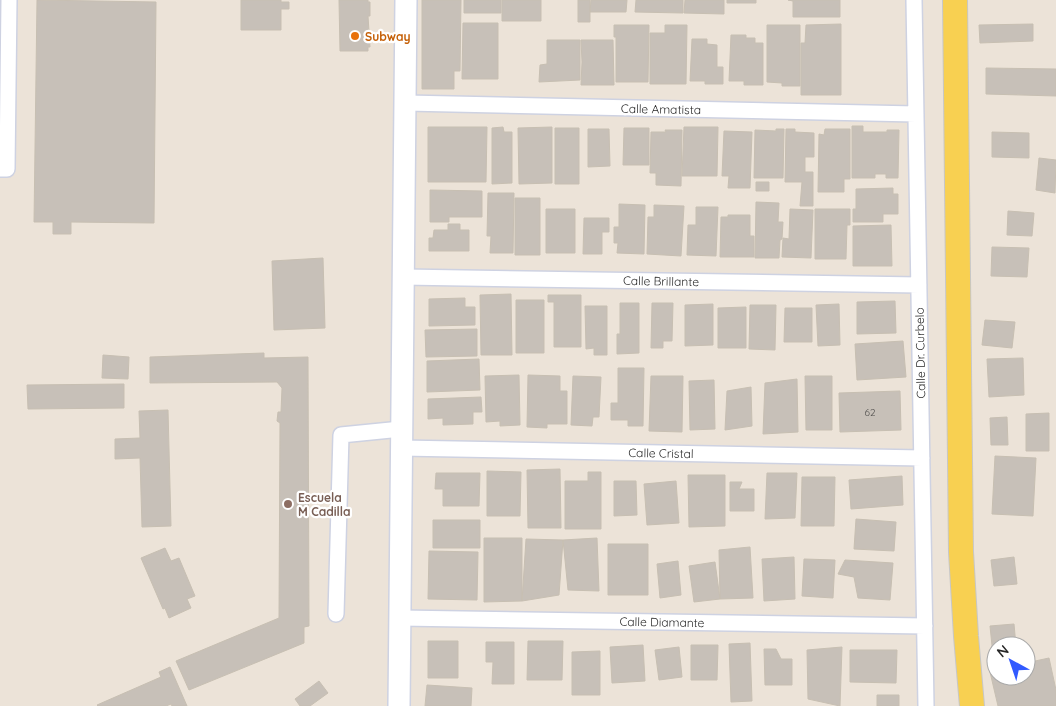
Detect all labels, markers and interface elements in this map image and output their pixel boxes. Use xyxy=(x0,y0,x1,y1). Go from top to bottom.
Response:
place label: Subway xyxy=(365,29,411,44)
marker: Subway xyxy=(349,30,361,42)
street label: Calle Amatista xyxy=(621,101,701,117)
street label: Calle Brillante xyxy=(623,273,699,289)
street label: Calle Dr. Curbelo xyxy=(912,307,928,399)
house number: 62 xyxy=(865,406,876,419)
street label: Calle Cristal xyxy=(628,445,694,461)
place label: Escuela M Cadilla xyxy=(298,490,351,519)
marker: Escuela M Cadilla xyxy=(282,498,294,510)
street label: Calle Diamante xyxy=(619,614,705,630)
north arrow xyxy=(986,636,1036,686)
text: N xyxy=(993,641,1012,661)

